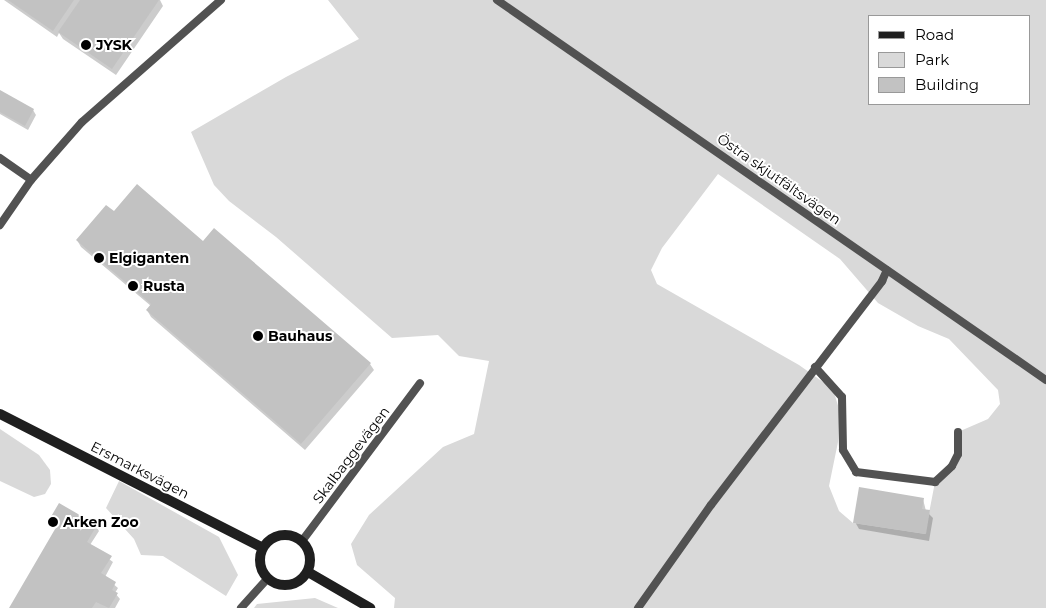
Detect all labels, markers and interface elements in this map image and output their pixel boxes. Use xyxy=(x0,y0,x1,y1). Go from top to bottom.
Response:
legend xyxy=(868,15,1031,105)
text: Road xyxy=(915,25,954,44)
place label: JYSK xyxy=(96,37,132,53)
marker: JYSK xyxy=(80,39,92,51)
text: Park xyxy=(915,50,949,69)
text: Building xyxy=(915,75,979,94)
street label: Östra skjutfältsvägen xyxy=(714,130,844,228)
place label: Elgiganten xyxy=(109,250,189,266)
marker: Elgiganten xyxy=(93,252,105,264)
place label: Rusta xyxy=(143,278,185,294)
marker: Rusta xyxy=(127,280,139,292)
place label: Bauhaus xyxy=(268,328,332,344)
marker: Bauhaus xyxy=(252,330,264,342)
street label: Skalbaggevägen xyxy=(309,403,393,507)
street label: Ersmarksvägen xyxy=(88,438,192,502)
place label: Arken Zoo xyxy=(63,514,139,530)
marker: Arken Zoo xyxy=(47,516,59,528)

